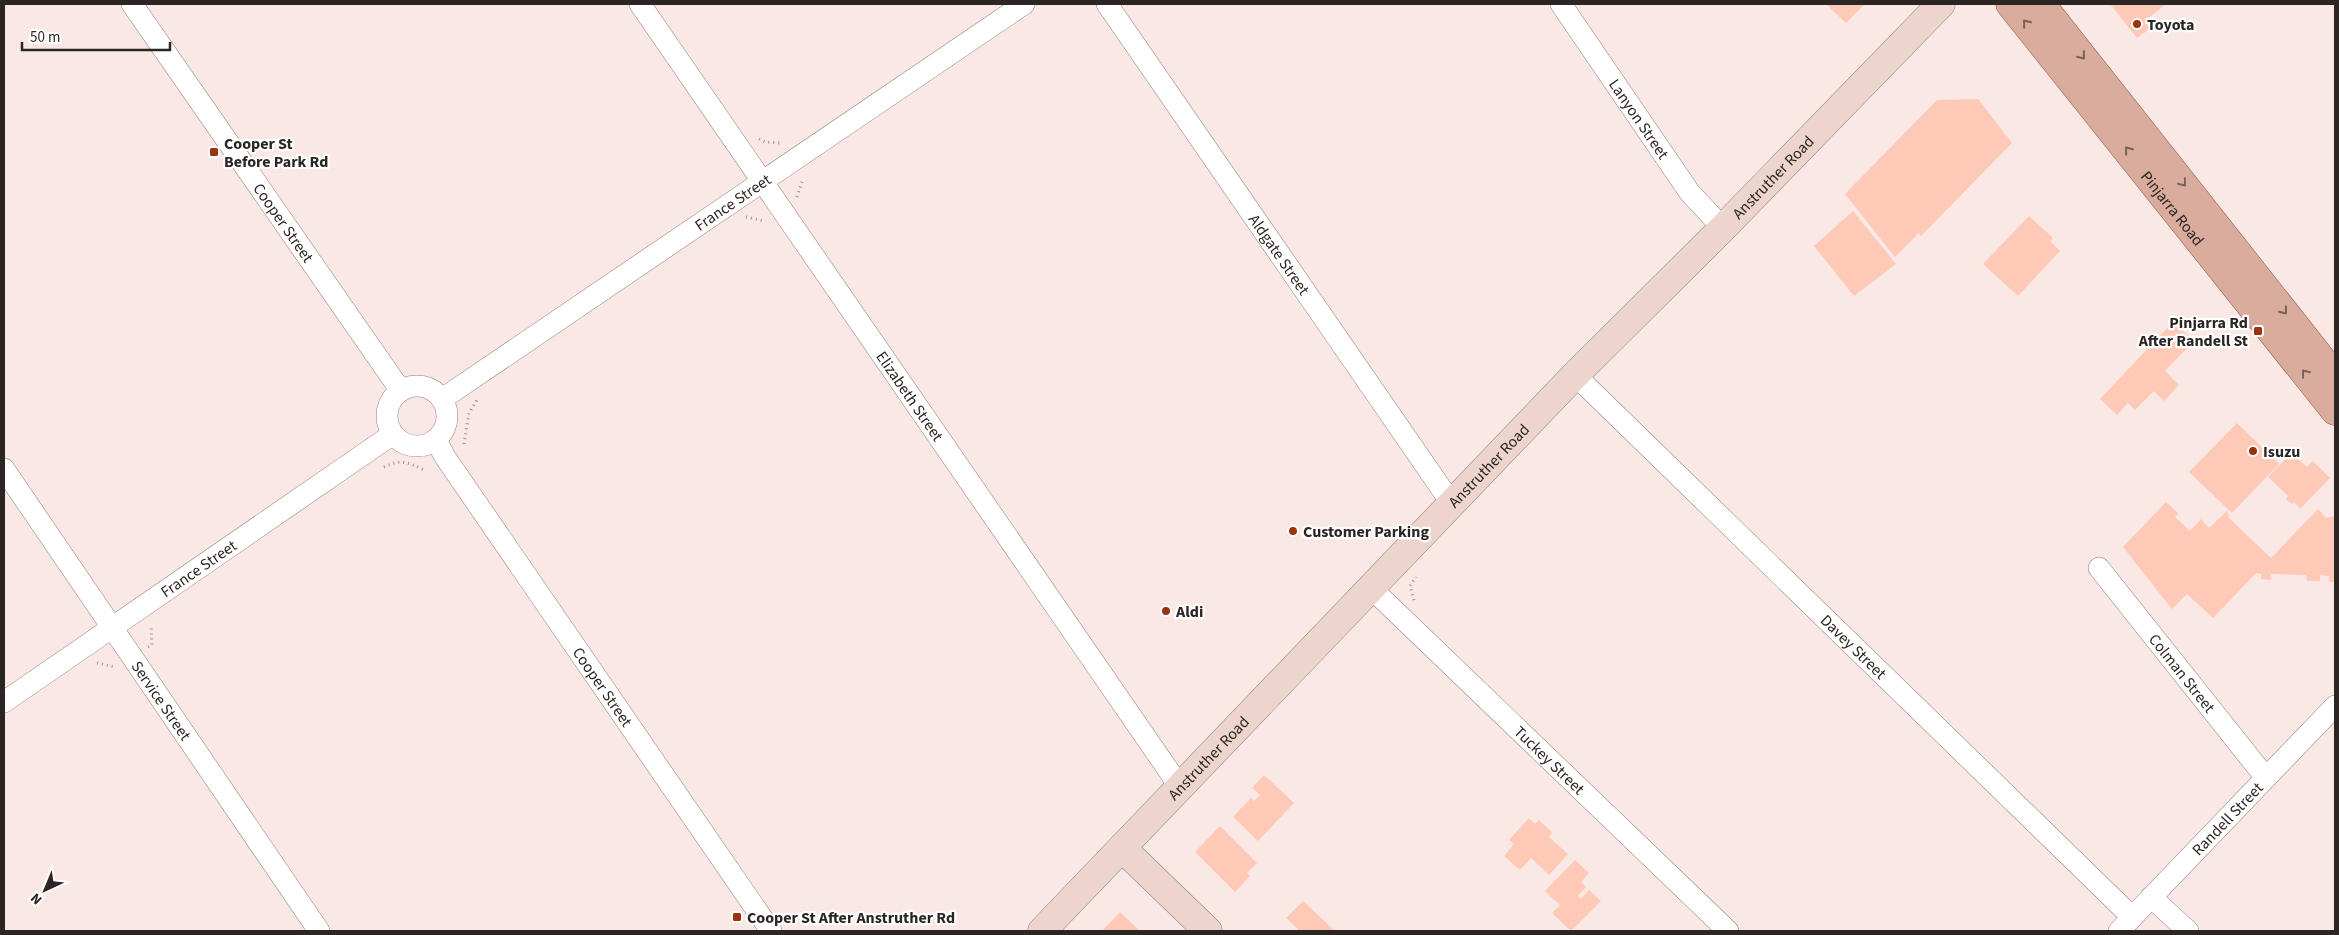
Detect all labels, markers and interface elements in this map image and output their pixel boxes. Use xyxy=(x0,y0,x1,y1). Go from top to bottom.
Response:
place label: Toyota xyxy=(2147,14,2194,36)
marker: Toyota xyxy=(2131,18,2143,30)
scale bar xyxy=(22,20,170,52)
one-way arrow xyxy=(2024,20,2032,29)
text: 50 m xyxy=(30,27,60,48)
one-way arrow xyxy=(2077,50,2085,59)
street label: Lanyon Street xyxy=(1603,75,1674,164)
street label: Anstruther Road xyxy=(1728,131,1819,224)
place label: Cooper St Before Park Rd xyxy=(224,133,328,173)
marker: Cooper St Before Park Rd xyxy=(208,146,220,158)
one-way arrow xyxy=(2125,147,2133,156)
street label: Pinjarra Road xyxy=(2135,166,2209,251)
street label: France Street xyxy=(690,169,776,236)
one-way arrow xyxy=(2178,177,2186,186)
street label: Cooper Street xyxy=(248,179,319,268)
street label: Aldgate Street xyxy=(1243,210,1315,300)
one-way arrow xyxy=(2278,305,2286,314)
place label: Pinjarra Rd After Randell St xyxy=(2138,312,2248,352)
marker: Pinjarra Rd After Randell St xyxy=(2252,325,2264,337)
street label: Elizabeth Street xyxy=(871,347,949,446)
one-way arrow xyxy=(2303,370,2311,379)
street label: Anstruther Road xyxy=(1443,419,1535,513)
place label: Isuzu xyxy=(2263,441,2300,463)
marker: Isuzu xyxy=(2247,445,2259,457)
place label: Customer Parking xyxy=(1303,521,1429,543)
marker: Customer Parking xyxy=(1287,525,1299,537)
street label: France Street xyxy=(156,535,242,603)
place label: Aldi xyxy=(1175,601,1203,623)
marker: Aldi xyxy=(1160,605,1172,617)
street label: Davey Street xyxy=(1815,610,1891,685)
street label: Colman Street xyxy=(2143,629,2220,718)
street label: Cooper Street xyxy=(567,643,638,732)
street label: Service Street xyxy=(126,657,196,746)
street label: Anstruther Road xyxy=(1163,712,1254,805)
street label: Tuckey Street xyxy=(1509,721,1590,800)
street label: Randell Street xyxy=(2187,777,2269,861)
north arrow xyxy=(20,865,70,915)
text: N xyxy=(26,888,47,909)
place label: Cooper St After Anstruther Rd xyxy=(747,907,955,929)
marker: Cooper St After Anstruther Rd xyxy=(731,911,743,923)

